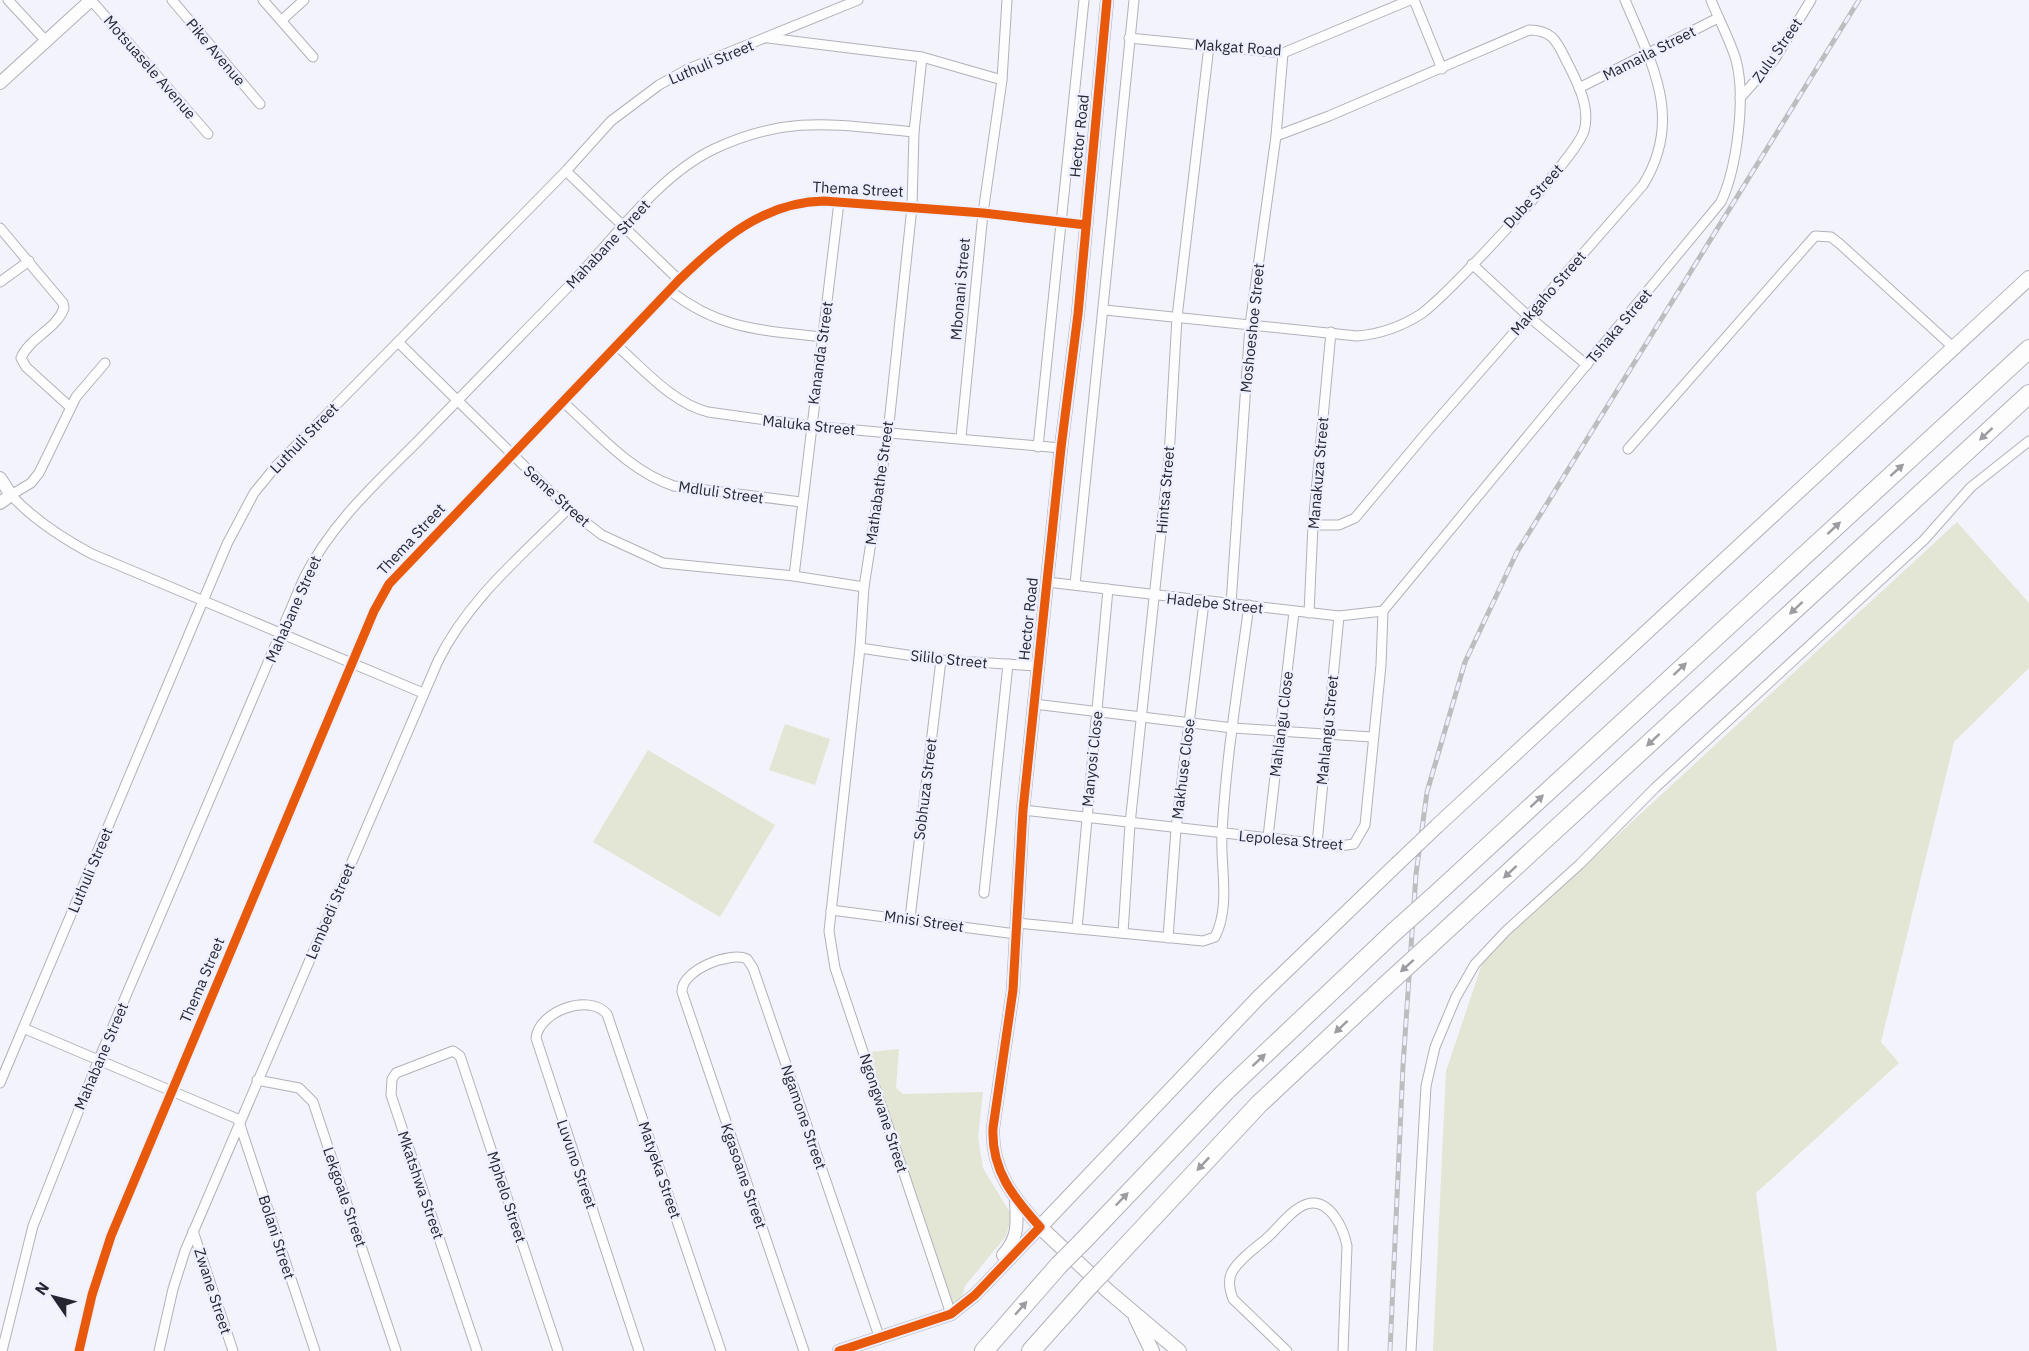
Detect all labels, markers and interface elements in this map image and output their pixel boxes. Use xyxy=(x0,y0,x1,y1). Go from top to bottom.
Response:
street label: Motsuasele Avenue xyxy=(100,11,200,123)
street label: Pike Avenue xyxy=(182,14,250,90)
street label: Zulu Street xyxy=(1748,14,1806,86)
street label: Mamaila Street xyxy=(1599,21,1699,85)
street label: Makgat Road xyxy=(1194,34,1282,60)
street label: Luthuli Street xyxy=(666,36,756,88)
street label: Hector Road xyxy=(1065,93,1093,179)
street label: Dube Street xyxy=(1499,160,1567,232)
street label: Thema Street xyxy=(812,177,904,201)
street label: Mahabane Street xyxy=(562,196,654,292)
street label: Mbonani Street xyxy=(946,237,974,341)
street label: Makgaho Street xyxy=(1506,247,1590,339)
street label: Moshoeshoe Street xyxy=(1236,262,1268,394)
street label: Tshaka Street xyxy=(1582,285,1656,367)
street label: Kananda Street xyxy=(803,300,837,406)
street label: Luthuli Street xyxy=(266,399,342,477)
street label: Maluka Street xyxy=(762,411,856,439)
street label: Manakuza Street xyxy=(1304,416,1332,530)
street label: Mathabathe Street xyxy=(861,420,897,546)
one-way arrow xyxy=(1979,427,1994,440)
street label: Hintsa Street xyxy=(1152,445,1178,535)
street label: Seme Street xyxy=(520,461,594,531)
one-way arrow xyxy=(1889,464,1904,477)
street label: Mdluli Street xyxy=(677,477,765,507)
street label: Thema Street xyxy=(373,499,449,579)
one-way arrow xyxy=(1826,521,1841,535)
street label: Mahabane Street xyxy=(261,553,325,665)
street label: Hector Road xyxy=(1014,576,1042,662)
street label: Hadebe Street xyxy=(1166,588,1264,618)
one-way arrow xyxy=(1789,601,1804,615)
street label: Sililo Street xyxy=(909,646,989,672)
one-way arrow xyxy=(1673,662,1688,676)
street label: Mahlangu Close xyxy=(1265,670,1297,778)
street label: Mahlangu Street xyxy=(1312,674,1342,786)
street label: Manyosi Close xyxy=(1078,710,1106,808)
street label: Makhuse Close xyxy=(1167,717,1199,821)
one-way arrow xyxy=(1646,733,1661,746)
street label: Sobhuza Street xyxy=(909,737,941,841)
one-way arrow xyxy=(1530,795,1544,809)
street label: Luthuli Street xyxy=(64,825,116,915)
street label: Lepolesa Street xyxy=(1238,826,1344,854)
street label: Lembedi Street xyxy=(301,860,359,962)
one-way arrow xyxy=(1502,865,1517,879)
street label: Mnisi Street xyxy=(883,906,965,936)
street label: Thema Street xyxy=(175,934,229,1026)
one-way arrow xyxy=(1400,959,1415,972)
street label: Mahabane Street xyxy=(70,999,132,1113)
one-way arrow xyxy=(1334,1020,1349,1034)
street label: Ngongwane Street xyxy=(856,1051,912,1175)
one-way arrow xyxy=(1252,1054,1266,1068)
street label: Ngamone Street xyxy=(777,1062,831,1172)
street label: Luvuno Street xyxy=(553,1117,601,1211)
street label: Matyeka Street xyxy=(634,1119,686,1221)
street label: Kgasoane Street xyxy=(717,1121,771,1231)
street label: Mkatshwa Street xyxy=(394,1128,448,1242)
street label: Lekgoale Street xyxy=(319,1144,371,1250)
street label: Mphelo Street xyxy=(483,1149,531,1245)
one-way arrow xyxy=(1197,1156,1210,1171)
street label: Bolani Street xyxy=(254,1193,300,1281)
one-way arrow xyxy=(1115,1193,1129,1207)
street label: Zwane Street xyxy=(190,1245,236,1337)
north arrow xyxy=(24,1267,84,1327)
text: N xyxy=(30,1278,53,1299)
one-way arrow xyxy=(1014,1301,1027,1316)

